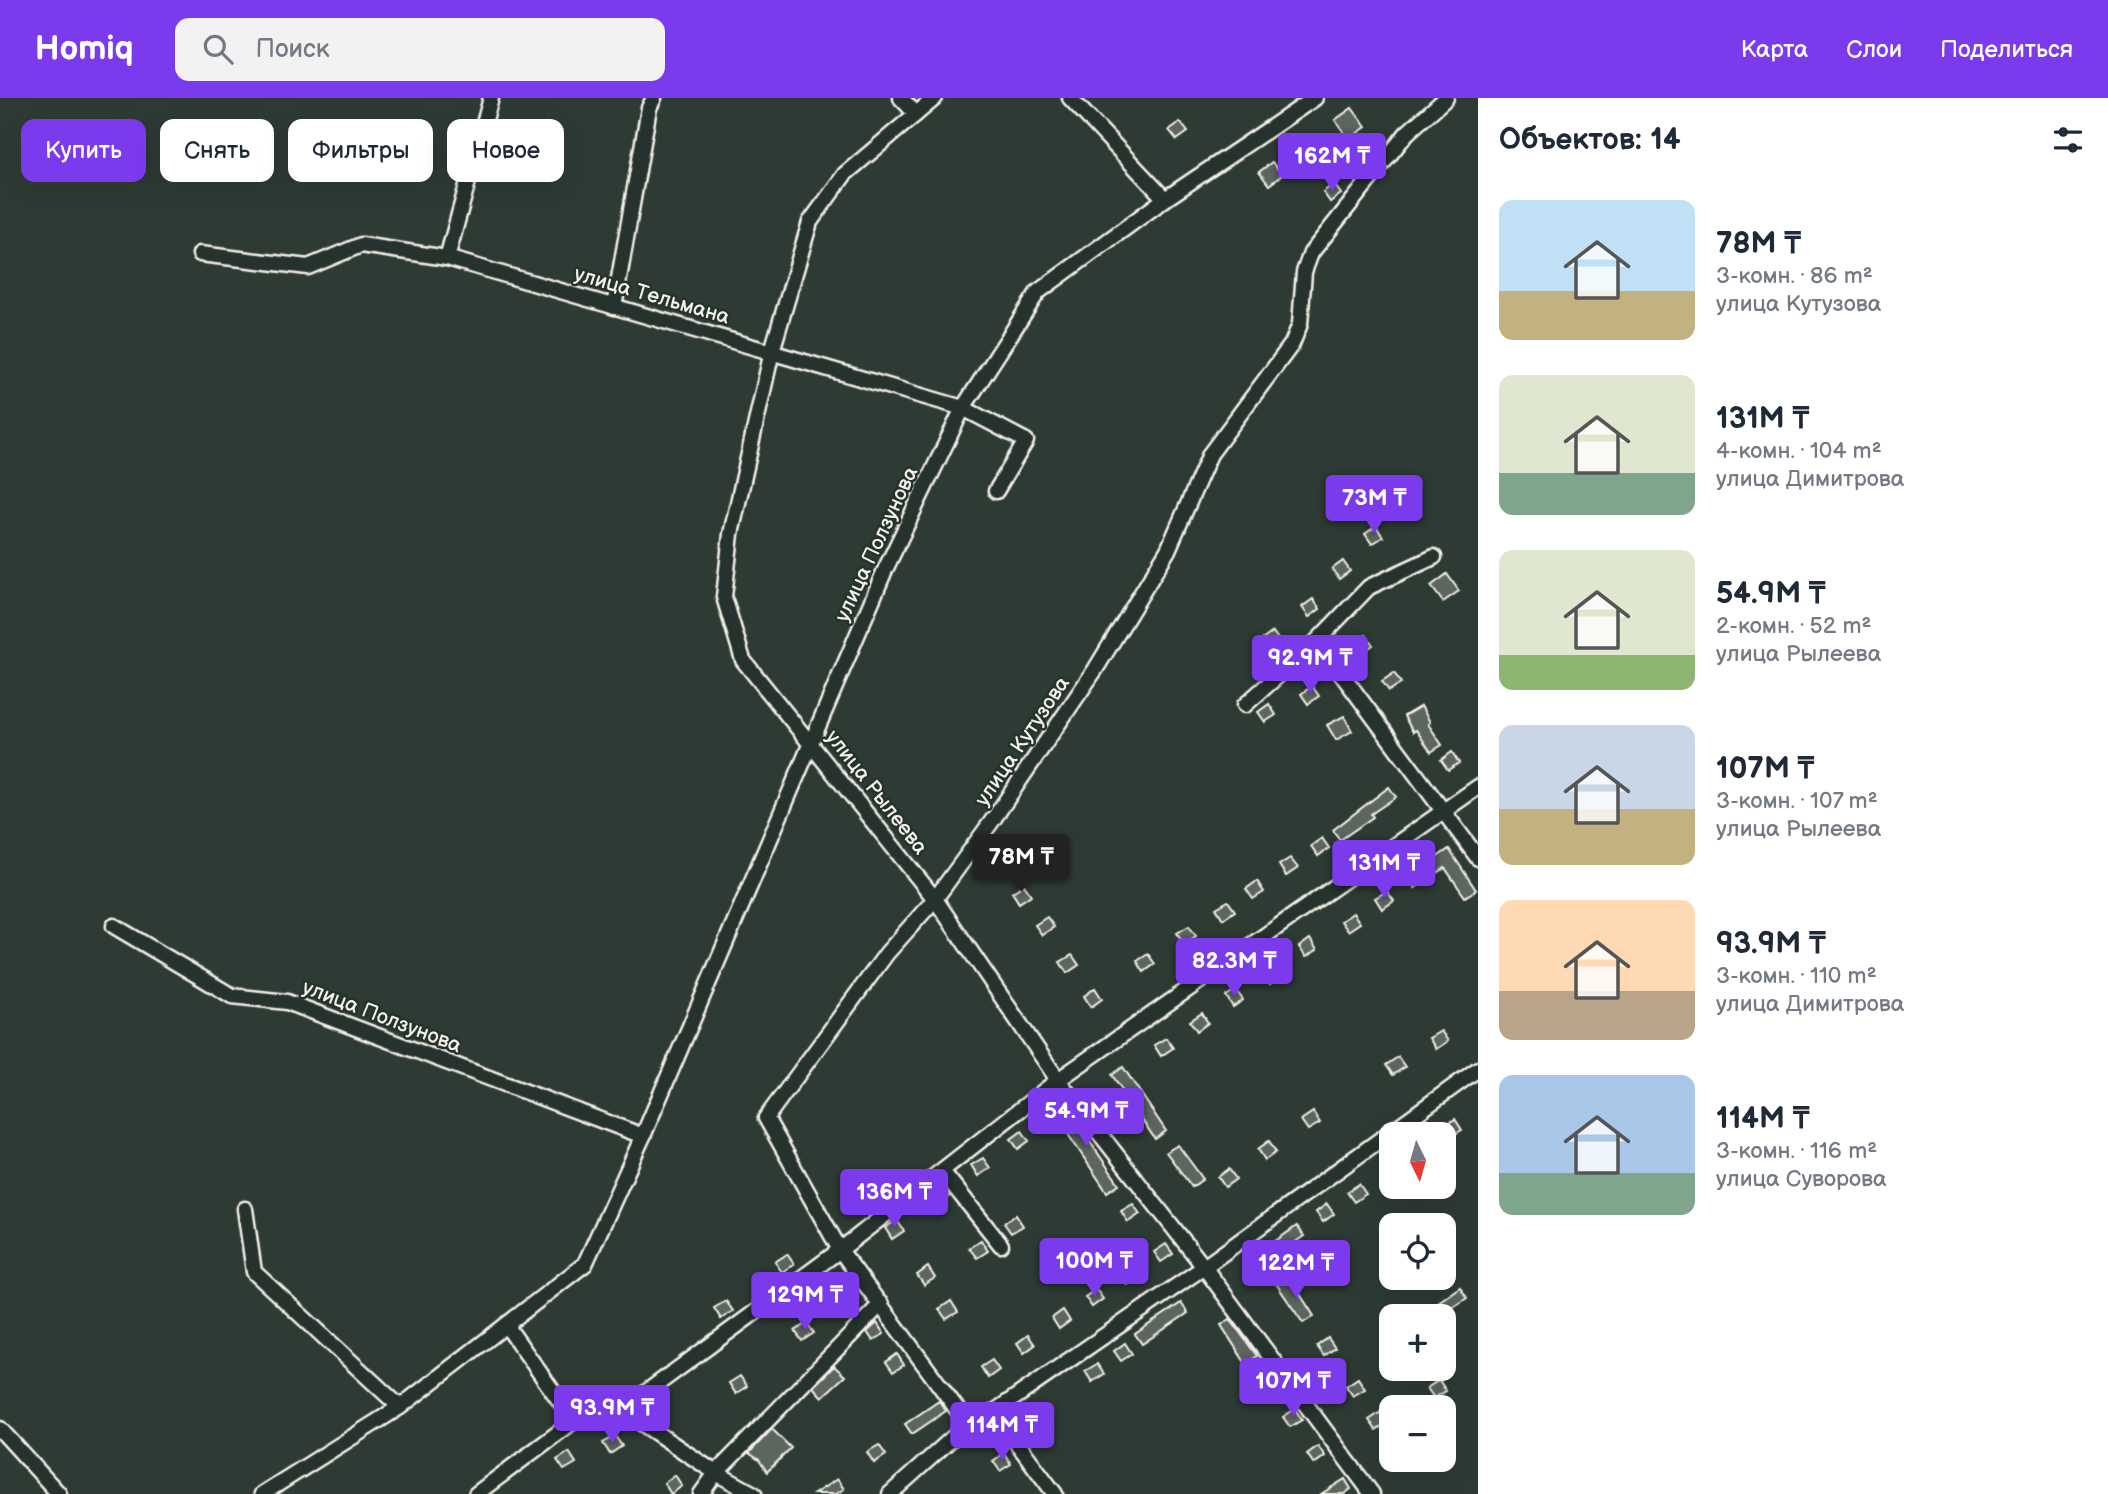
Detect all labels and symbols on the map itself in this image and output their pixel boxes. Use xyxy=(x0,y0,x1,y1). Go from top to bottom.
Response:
pin: 162M ₸ xyxy=(1275,134,1389,193)
street label: улица Тельмана xyxy=(571,261,733,330)
street label: улица Ползунова xyxy=(830,462,924,626)
pin: 73M ₸ xyxy=(1325,476,1423,535)
pin: 92.9M ₸ xyxy=(1245,636,1375,695)
street label: улица Кутузова xyxy=(970,671,1075,811)
street label: улица Рылеева xyxy=(820,725,933,860)
pin: 78M ₸ xyxy=(972,834,1070,894)
pin: 131M ₸ xyxy=(1327,840,1441,900)
pin: 82.3M ₸ xyxy=(1169,939,1299,998)
street label: улица Ползунова xyxy=(299,975,465,1058)
pin: 54.9M ₸ xyxy=(1021,1088,1151,1148)
north arrow xyxy=(1379,1122,1456,1199)
pin: 136M ₸ xyxy=(837,1170,951,1229)
pin: 100M ₸ xyxy=(1037,1238,1151,1298)
pin: 122M ₸ xyxy=(1239,1240,1353,1300)
pin: 129M ₸ xyxy=(748,1272,862,1332)
pin: 107M ₸ xyxy=(1236,1358,1350,1418)
pin: 93.9M ₸ xyxy=(547,1386,677,1445)
pin: 114M ₸ xyxy=(945,1402,1059,1462)

